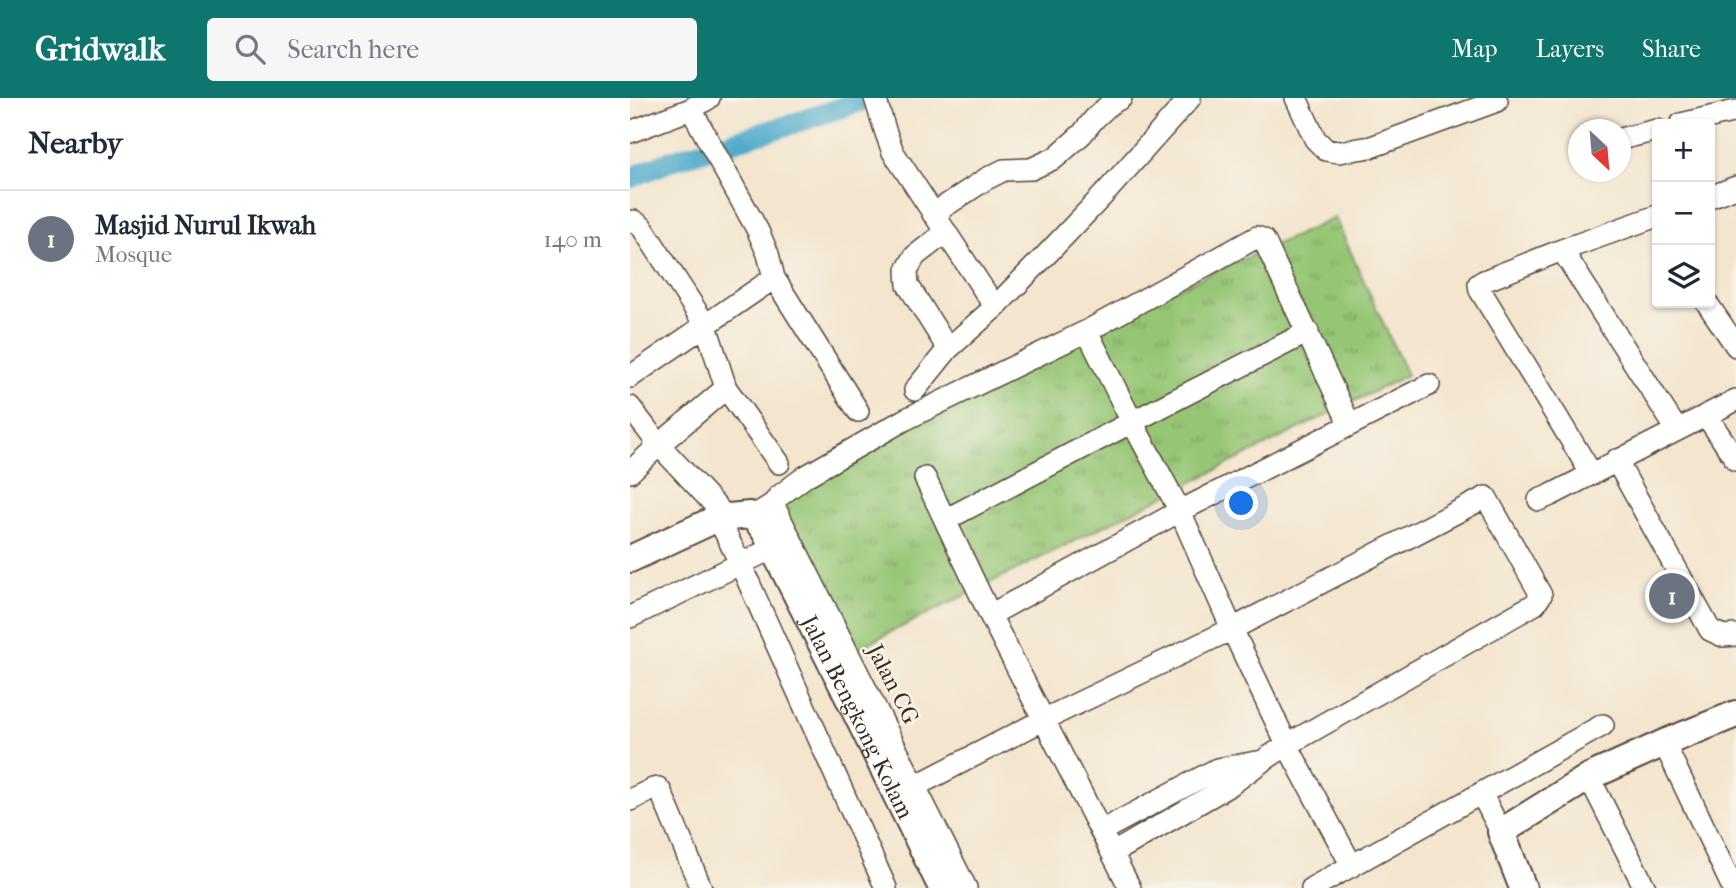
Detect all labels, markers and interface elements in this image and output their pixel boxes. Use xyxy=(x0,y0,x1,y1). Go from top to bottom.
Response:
search box xyxy=(207,18,697,81)
text: Gridwalk xyxy=(35,30,165,69)
icon: search xyxy=(231,30,269,68)
text: Search here xyxy=(287,34,419,65)
text: Map xyxy=(1452,35,1498,63)
text: Layers xyxy=(1536,35,1604,63)
text: Share xyxy=(1642,35,1701,63)
north arrow xyxy=(1568,119,1631,182)
map controls xyxy=(1652,119,1715,308)
button: + xyxy=(1652,119,1715,182)
text: Nearby xyxy=(28,126,123,161)
button: − xyxy=(1652,182,1715,245)
text: Masjid Nurul Ikwah xyxy=(95,210,316,241)
text: 1 xyxy=(47,226,55,253)
text: 140 m xyxy=(543,226,602,253)
text: Mosque xyxy=(95,241,172,268)
button: layers xyxy=(1652,245,1715,308)
your location xyxy=(1224,486,1258,520)
pin: 1 xyxy=(1649,570,1695,622)
street label: Jalan Bengkong Kolam xyxy=(795,609,919,823)
street label: Jalan CG xyxy=(861,638,925,728)

